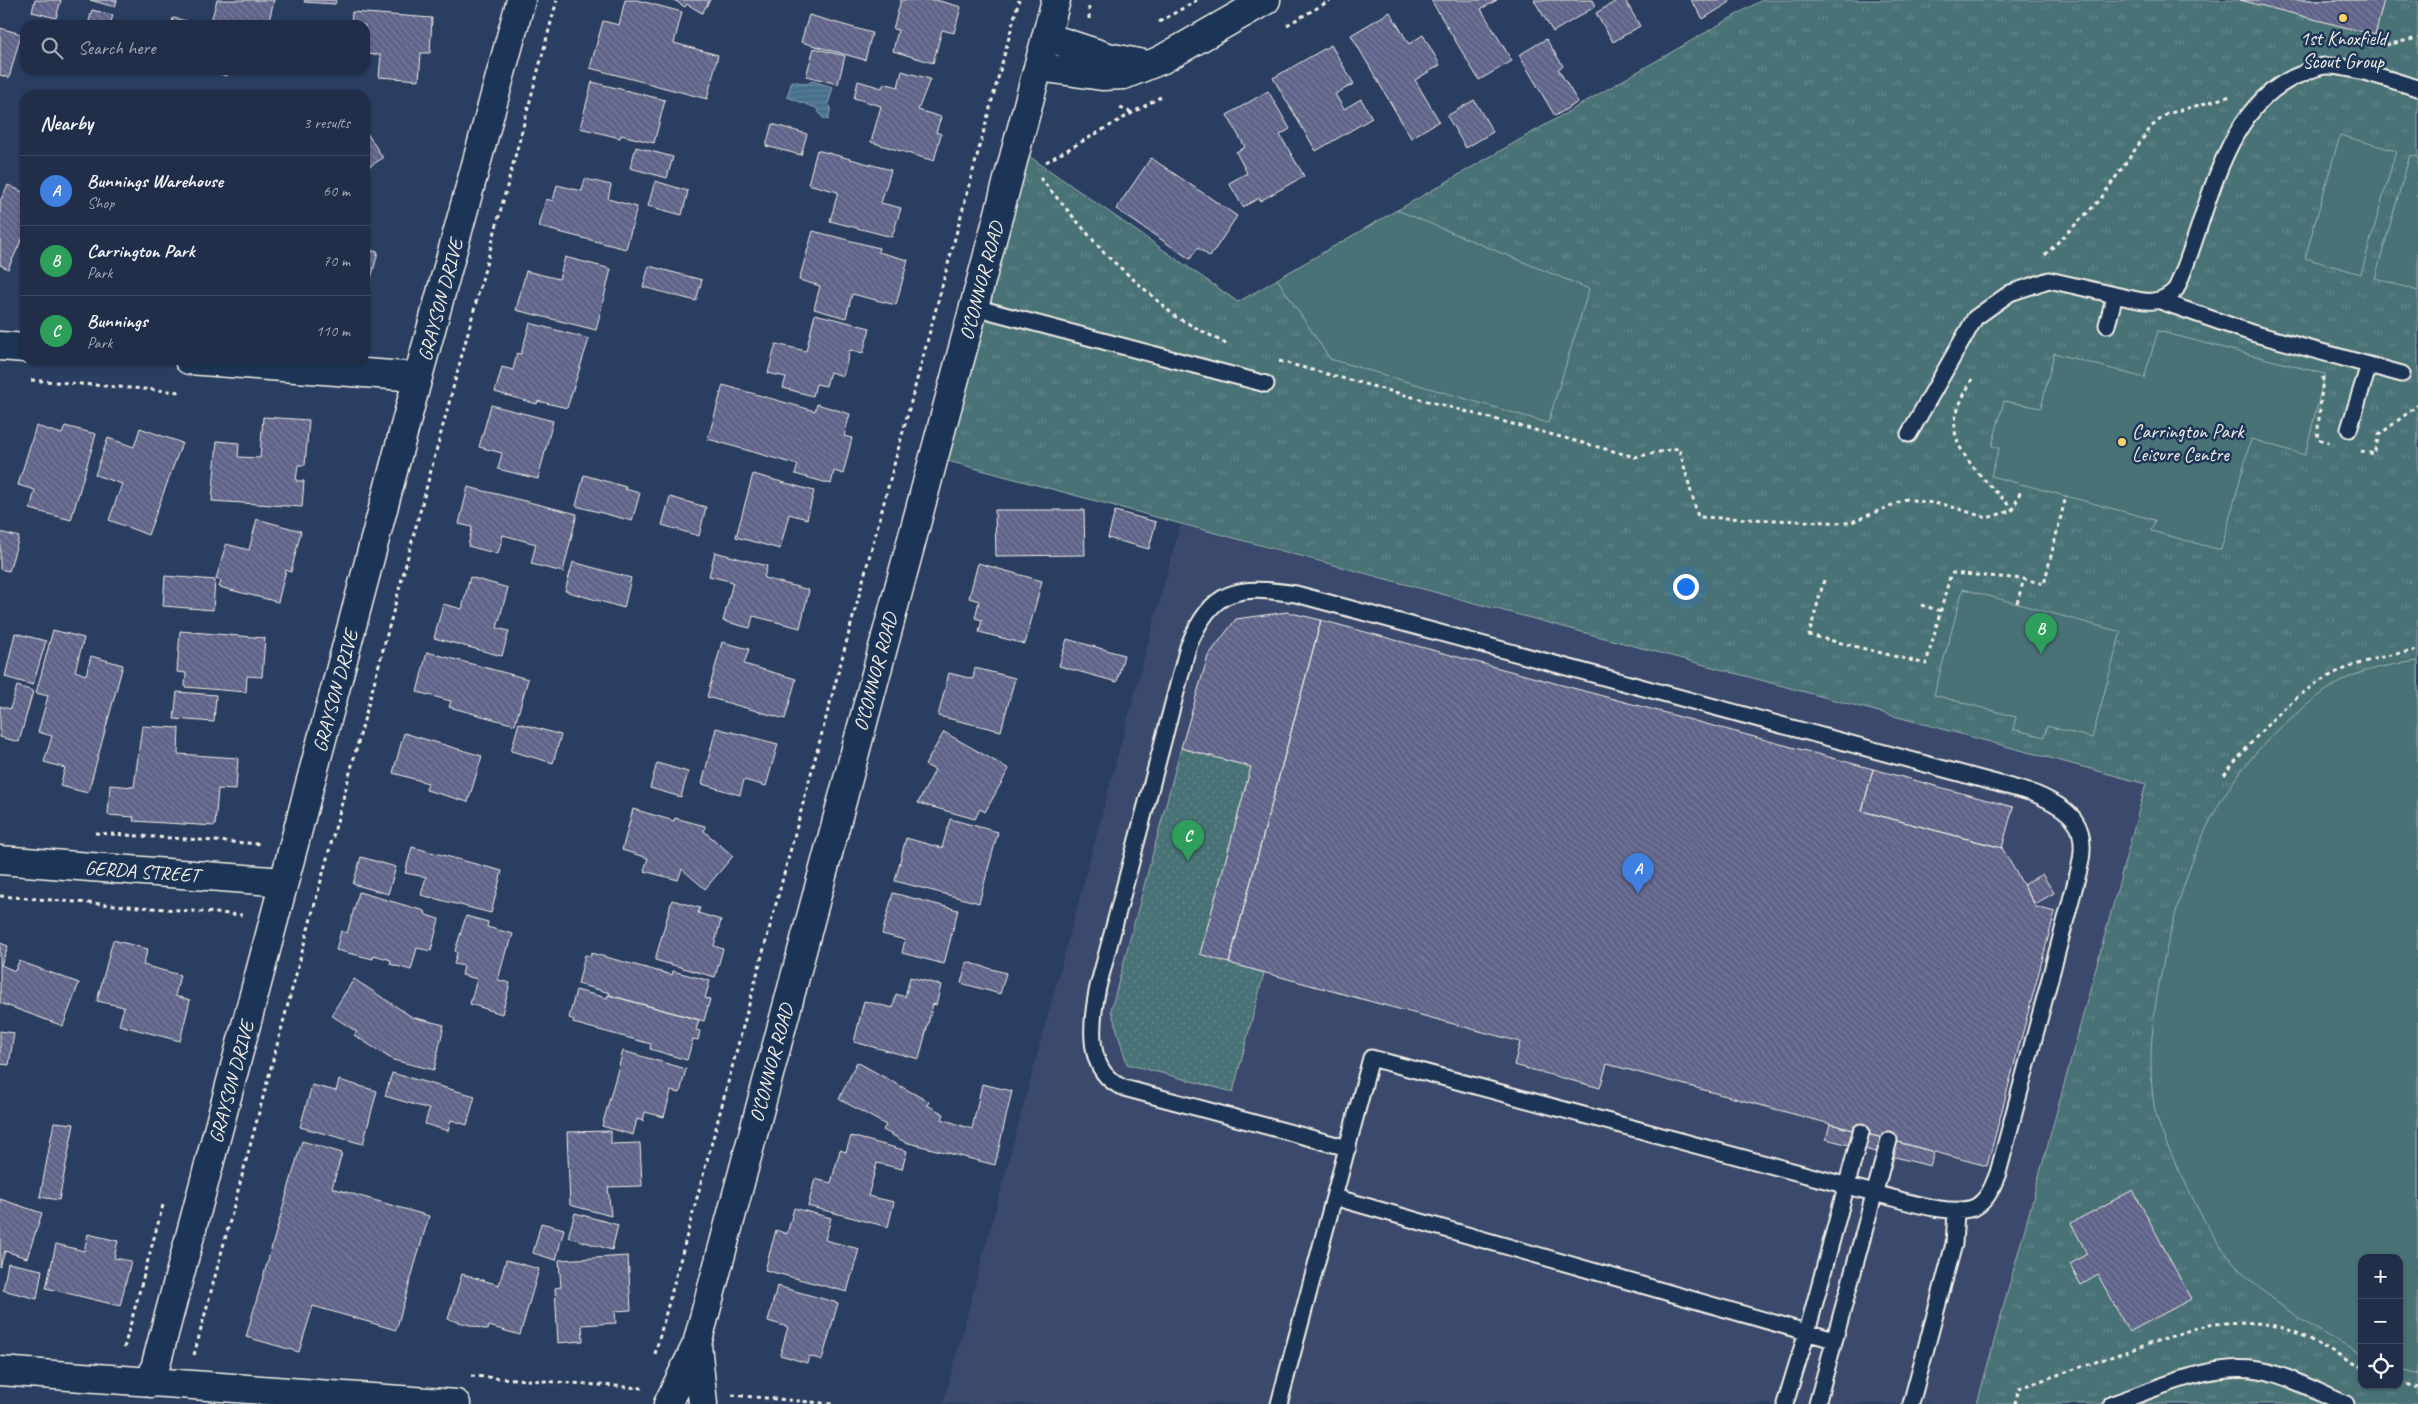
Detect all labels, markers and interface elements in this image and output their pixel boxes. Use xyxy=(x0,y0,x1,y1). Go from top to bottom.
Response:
marker: 1st Knoxfield Scout Group xyxy=(2337,12,2349,24)
search box xyxy=(20,20,370,75)
place label: 1st Knoxfield Scout Group xyxy=(2300,26,2389,74)
icon: search xyxy=(38,34,66,62)
text: Search here xyxy=(78,36,155,60)
text: Nearby xyxy=(40,110,93,136)
text: 3 results xyxy=(303,113,350,133)
text: Bunnings Warehouse xyxy=(87,169,223,193)
text: A xyxy=(52,181,60,201)
text: 60 m xyxy=(323,181,350,201)
text: Shop xyxy=(87,193,114,213)
street label: O'CONNOR ROAD xyxy=(954,217,1010,343)
street label: GRAYSON DRIVE xyxy=(412,234,469,364)
text: Carrington Park xyxy=(87,239,195,263)
text: B xyxy=(52,251,60,271)
text: 70 m xyxy=(323,251,350,271)
text: Park xyxy=(87,263,112,283)
text: Bunnings xyxy=(87,309,147,333)
text: C xyxy=(52,321,60,341)
text: 110 m xyxy=(316,321,350,341)
text: Park xyxy=(87,333,112,353)
place label: Carrington Park Leisure Centre xyxy=(2132,419,2245,467)
marker: Carrington Park Leisure Centre xyxy=(2116,436,2128,448)
your location xyxy=(1673,574,1699,600)
street label: O'CONNOR ROAD xyxy=(848,608,904,734)
pin: B xyxy=(2025,613,2057,654)
street label: GRAYSON DRIVE xyxy=(307,625,364,755)
pin: C xyxy=(1172,820,1204,861)
pin: A xyxy=(1622,853,1654,894)
street label: GERDA STREET xyxy=(84,855,204,888)
street label: O'CONNOR ROAD xyxy=(744,999,800,1125)
street label: GRAYSON DRIVE xyxy=(203,1016,260,1146)
map controls xyxy=(2358,1254,2403,1389)
button: + xyxy=(2358,1254,2403,1299)
button: − xyxy=(2358,1299,2403,1344)
button: locate xyxy=(2358,1344,2403,1389)

